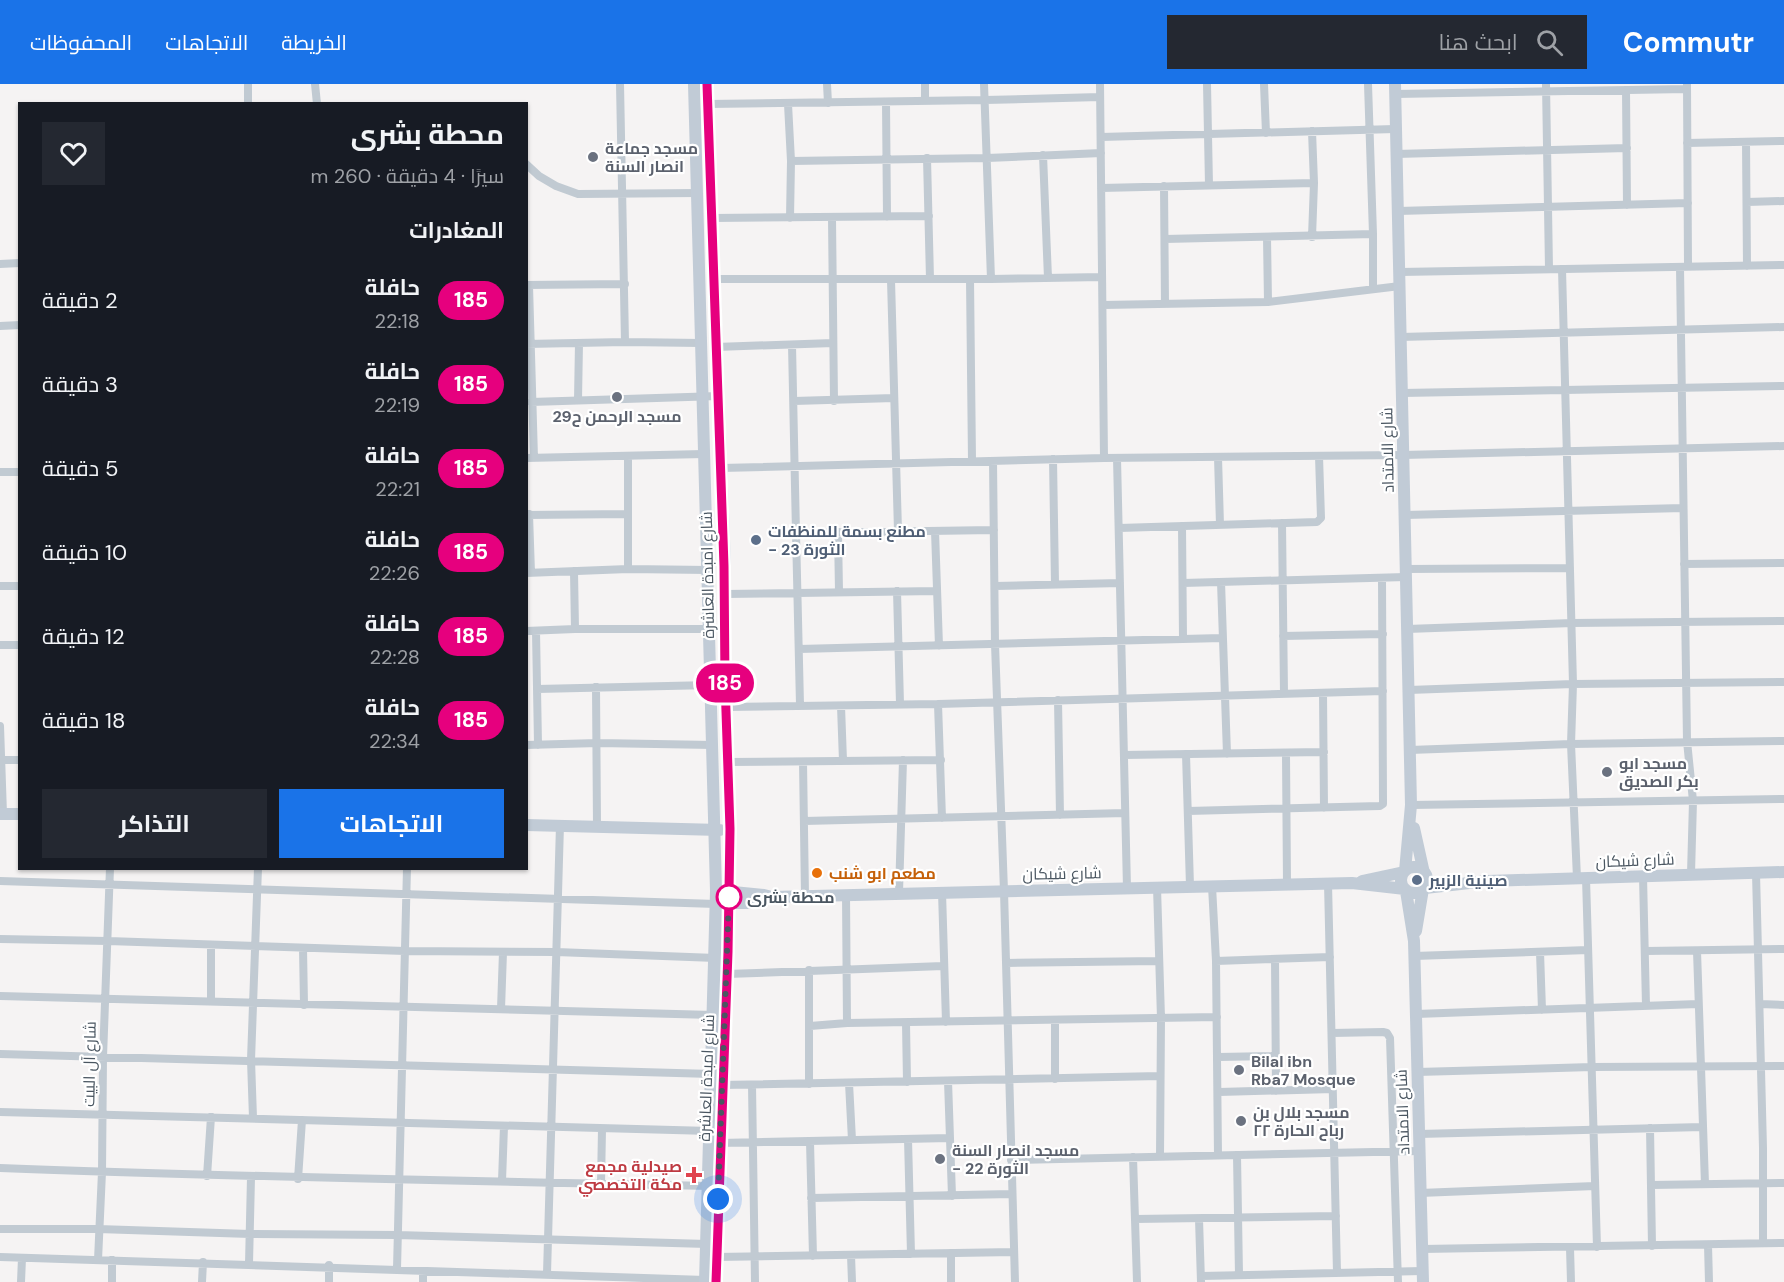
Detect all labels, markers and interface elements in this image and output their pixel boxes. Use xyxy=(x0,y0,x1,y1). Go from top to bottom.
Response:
search box xyxy=(1167,15,1587,69)
text: Commutr xyxy=(1623,24,1754,61)
icon: search xyxy=(1533,26,1566,59)
text: ابحث هنا xyxy=(1438,28,1518,57)
text: المحفوظات xyxy=(30,29,132,57)
text: الاتجاهات xyxy=(165,29,248,57)
text: الخريطة xyxy=(281,29,347,57)
text: محطة بشرى xyxy=(351,116,504,153)
button: heart xyxy=(42,122,105,185)
place label: مسجد جماعة انصار السنة xyxy=(605,138,698,177)
marker: مسجد جماعة انصار السنة xyxy=(586,150,600,164)
text: سيرًا · 4 دقيقة · 260 m xyxy=(311,163,504,189)
text: المغادرات xyxy=(409,216,504,245)
text: حافلة xyxy=(365,273,420,302)
text: 2 دقيقة xyxy=(42,286,118,315)
text: 185 xyxy=(454,286,488,314)
text: 22:18 xyxy=(375,308,420,334)
text: حافلة xyxy=(365,357,420,386)
text: 3 دقيقة xyxy=(42,370,118,399)
text: 185 xyxy=(454,370,488,398)
marker: مسجد الرحمن ح29 xyxy=(610,390,624,404)
text: 22:19 xyxy=(374,392,420,418)
place label: مسجد الرحمن ح29 xyxy=(552,406,682,427)
street label: شارع الامتداد xyxy=(1376,407,1400,493)
text: حافلة xyxy=(365,441,420,470)
text: 5 دقيقة xyxy=(42,454,119,483)
text: 185 xyxy=(454,454,488,482)
text: 22:21 xyxy=(375,476,420,502)
street label: شارع امبدة العاشرة xyxy=(696,511,720,639)
place label: مطنع بسمة للمنظفات - الثورة 23 xyxy=(768,521,926,560)
text: حافلة xyxy=(365,525,420,554)
marker: مطنع بسمة للمنظفات - الثورة 23 xyxy=(749,533,763,547)
text: 10 دقيقة xyxy=(42,538,127,567)
text: 185 xyxy=(454,538,488,566)
text: 22:26 xyxy=(369,560,420,586)
text: حافلة xyxy=(365,609,420,638)
text: 12 دقيقة xyxy=(42,622,125,651)
text: 185 xyxy=(454,622,488,650)
text: 22:28 xyxy=(370,644,420,670)
line badge: 185 xyxy=(690,664,760,702)
text: 185 xyxy=(708,669,742,697)
text: حافلة xyxy=(365,693,420,722)
text: 18 دقيقة xyxy=(42,706,125,735)
text: 185 xyxy=(454,706,488,734)
text: 22:34 xyxy=(369,728,420,754)
place label: مسجد ابو بكر الصديق xyxy=(1619,753,1699,792)
marker: مسجد ابو بكر الصديق xyxy=(1600,765,1614,779)
button: التذاكر xyxy=(42,789,267,858)
button: الاتجاهات xyxy=(279,789,504,858)
street label: شارع شيكان xyxy=(1595,849,1675,873)
street label: شارع شيكان xyxy=(1022,862,1102,886)
place label: مطعم ابو شنب xyxy=(829,863,936,885)
marker: مطعم ابو شنب xyxy=(810,866,824,880)
place label: صينية الزبير xyxy=(1428,870,1508,891)
marker: صينية الزبير xyxy=(1410,873,1424,887)
marker: محطة بشرى xyxy=(716,884,742,910)
place label: محطة بشرى xyxy=(747,887,835,908)
street label: شارع امبدة العاشرة xyxy=(694,1014,720,1142)
street label: شارع آل البيت xyxy=(78,1021,102,1107)
place label: Bilal ibn Rba7 Mosque xyxy=(1251,1051,1356,1090)
marker: Bilal ibn Rba7 Mosque xyxy=(1232,1063,1246,1077)
street label: شارع الامتداد xyxy=(1391,1069,1415,1155)
place label: مسجد بلال بن رباح الحارة ٢٢ xyxy=(1253,1102,1350,1141)
marker: مسجد بلال بن رباح الحارة ٢٢ xyxy=(1234,1114,1248,1128)
place label: مسجد انصار السنة - الثورة 22 xyxy=(952,1140,1079,1179)
marker: مسجد انصار السنة - الثورة 22 xyxy=(933,1152,947,1166)
place label: صيدلية مجمع مكة التخصصي xyxy=(578,1156,682,1197)
marker: صيدلية مجمع مكة التخصصي xyxy=(687,1168,701,1182)
your location xyxy=(703,1184,733,1214)

